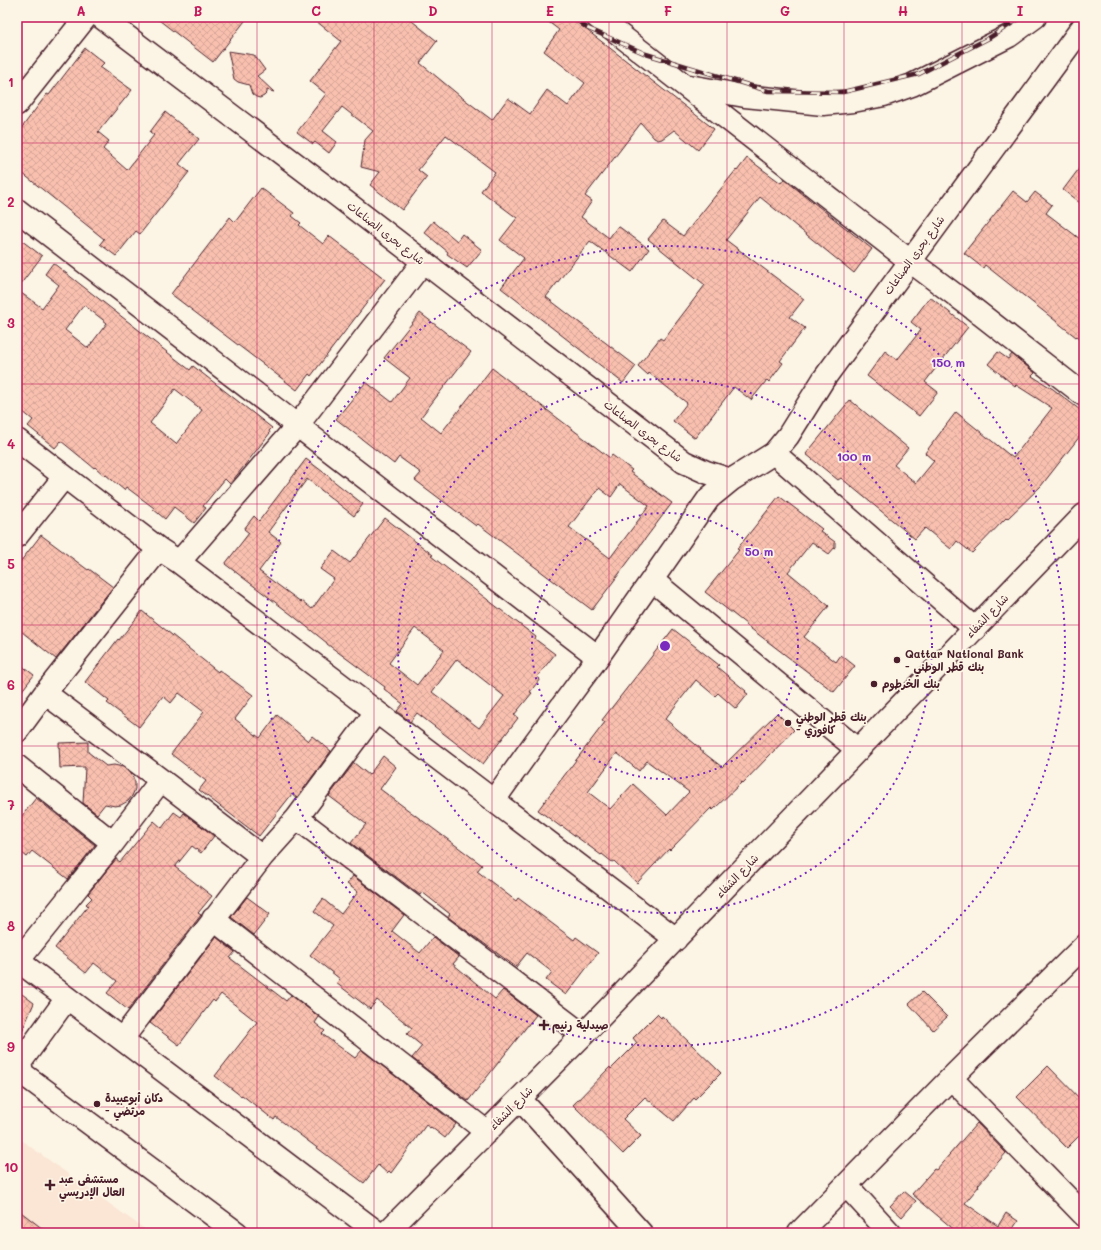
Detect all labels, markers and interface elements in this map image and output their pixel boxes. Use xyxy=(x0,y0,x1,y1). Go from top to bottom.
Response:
text: A xyxy=(76,2,86,19)
text: B xyxy=(194,2,203,19)
text: C xyxy=(311,2,321,19)
text: D xyxy=(428,2,438,19)
text: E xyxy=(546,2,554,19)
text: F xyxy=(664,2,672,19)
text: G xyxy=(780,2,790,19)
text: H xyxy=(898,2,908,19)
text: I xyxy=(1017,2,1024,19)
text: 1 xyxy=(8,73,14,90)
text: 2 xyxy=(7,193,15,210)
street label: شارع بحرى الصناعات xyxy=(343,198,428,269)
street label: شارع بحرى الصناعات xyxy=(880,212,949,298)
text: 3 xyxy=(7,314,15,331)
text: 150 m xyxy=(931,354,965,370)
street label: شارع بحرى الصناعات xyxy=(600,396,686,467)
text: 4 xyxy=(7,435,15,452)
text: 100 m xyxy=(837,448,871,464)
text: 50 m xyxy=(745,543,773,559)
text: 5 xyxy=(7,555,15,572)
street label: شارع الشفاء xyxy=(962,590,1013,642)
centre of rings xyxy=(658,639,672,653)
place label: Qattar National Bank - بنك قطر الوطني xyxy=(905,646,1024,677)
marker: Qattar National Bank - بنك قطر الوطني xyxy=(892,655,902,665)
text: 6 xyxy=(7,676,15,693)
place label: بنك الخرطوم xyxy=(882,676,940,693)
marker: بنك الخرطوم xyxy=(869,679,879,689)
place label: بنك قطر الوطني - كافوري xyxy=(796,709,867,739)
marker: بنك قطر الوطني - كافوري xyxy=(783,718,793,728)
text: 7 xyxy=(7,796,15,813)
street label: شارع الشفاء xyxy=(712,850,763,902)
text: 8 xyxy=(7,917,15,934)
place label: صيدلية رنيم xyxy=(552,1017,608,1034)
marker: صيدلية رنيم xyxy=(539,1020,549,1030)
text: 9 xyxy=(7,1038,15,1055)
street label: شارع الشفاء xyxy=(486,1083,537,1134)
place label: دكان أبوعبيدة - مرتضي xyxy=(105,1090,163,1121)
marker: دكان أبوعبيدة - مرتضي xyxy=(92,1099,102,1109)
text: 10 xyxy=(4,1158,18,1175)
place label: مستشفى عبد العال الإدريسي xyxy=(59,1171,125,1202)
marker: مستشفى عبد العال الإدريسي xyxy=(44,1179,56,1191)

